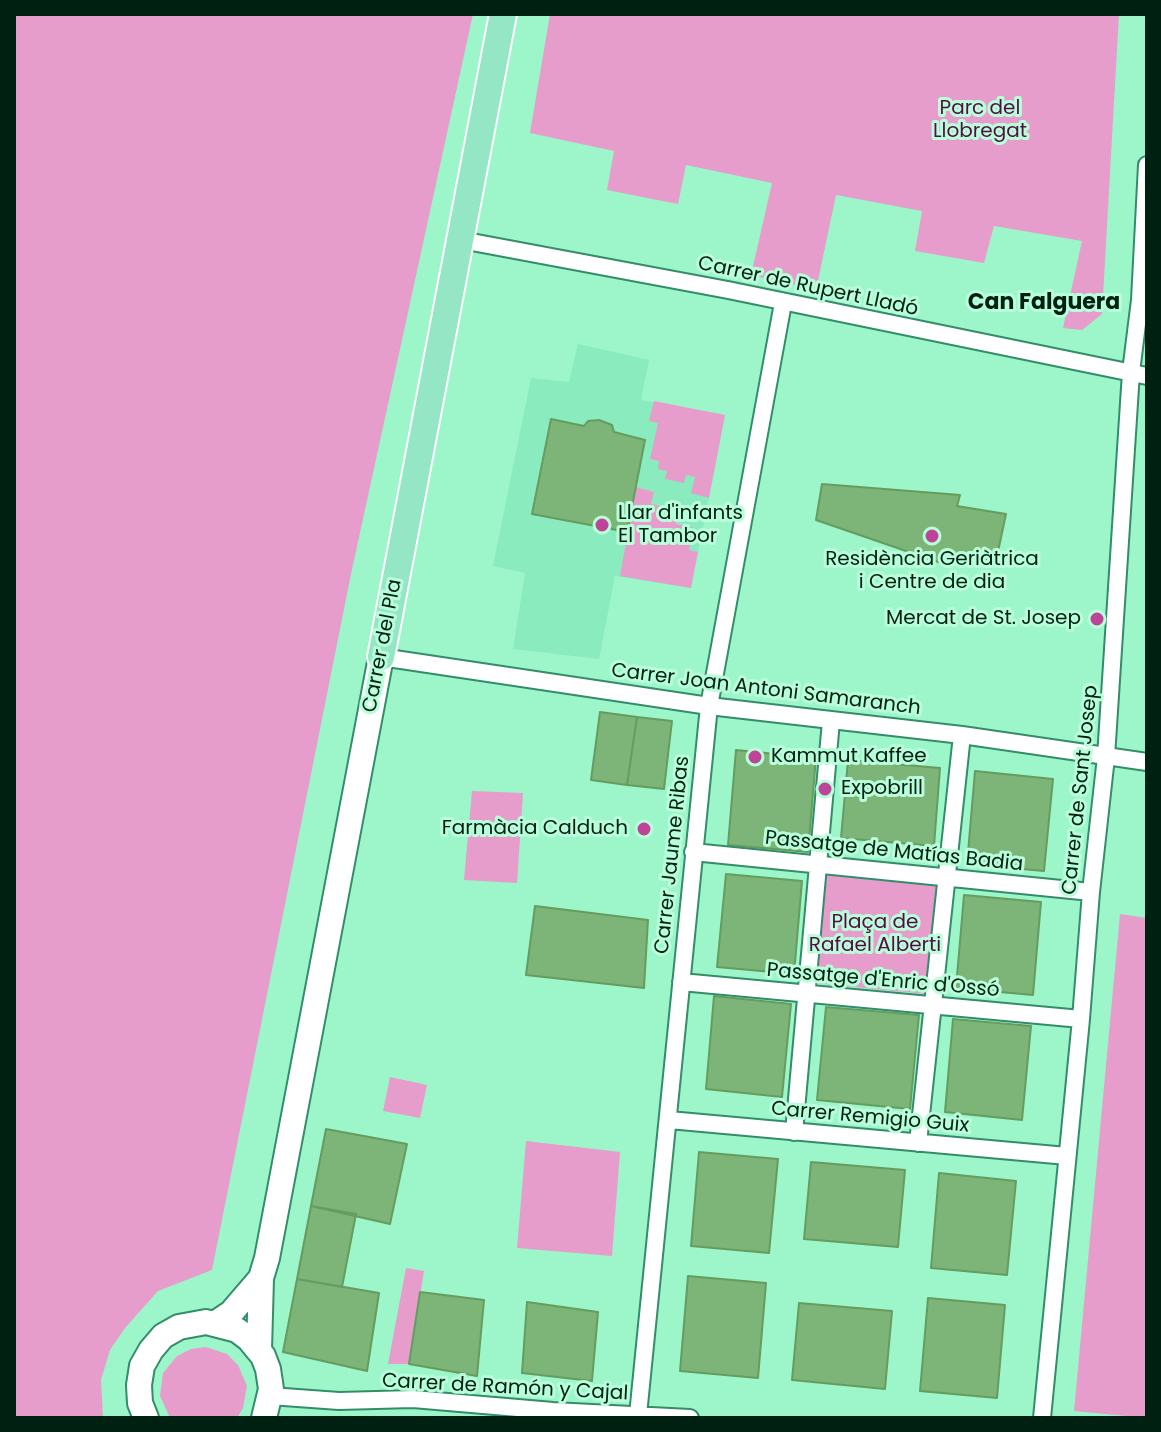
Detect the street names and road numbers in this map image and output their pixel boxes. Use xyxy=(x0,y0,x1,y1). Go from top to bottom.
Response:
street label: Carrer de Rupert Lladó xyxy=(696,252,920,322)
street label: Carrer del Pla xyxy=(358,577,408,715)
street label: Carrer Joan Antoni Samaranch xyxy=(610,659,922,721)
street label: Carrer de Sant Josep xyxy=(1058,684,1104,896)
street label: Carrer Jaume Ribas xyxy=(651,755,695,955)
street label: Passatge de Matías Badia xyxy=(764,827,1024,877)
street label: Passatge d'Enric d'Ossó xyxy=(766,959,1000,1003)
street label: Carrer Remigio Guix xyxy=(770,1097,970,1139)
street label: Carrer de Ramón y Cajal xyxy=(381,1370,629,1406)

